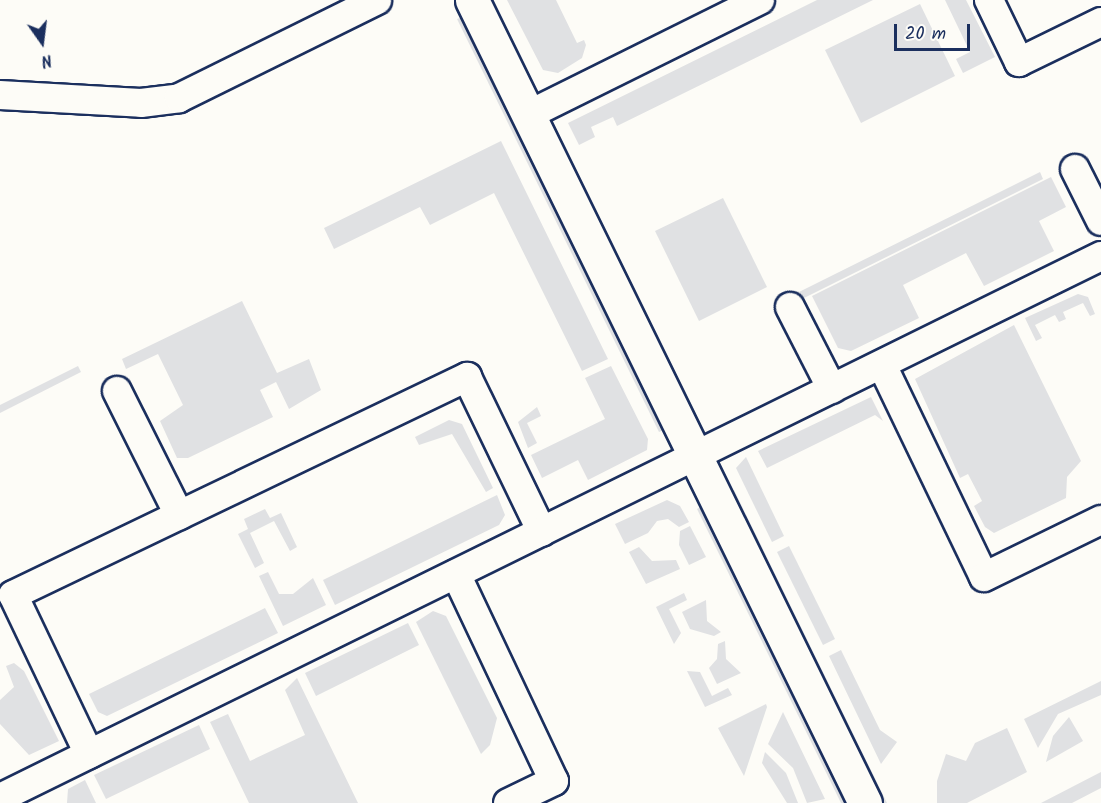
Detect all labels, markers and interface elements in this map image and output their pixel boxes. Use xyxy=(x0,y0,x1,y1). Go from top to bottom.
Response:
north arrow xyxy=(12,12,72,72)
scale bar xyxy=(897,12,974,50)
text: 20 m xyxy=(905,20,946,49)
text: N xyxy=(39,47,54,73)

